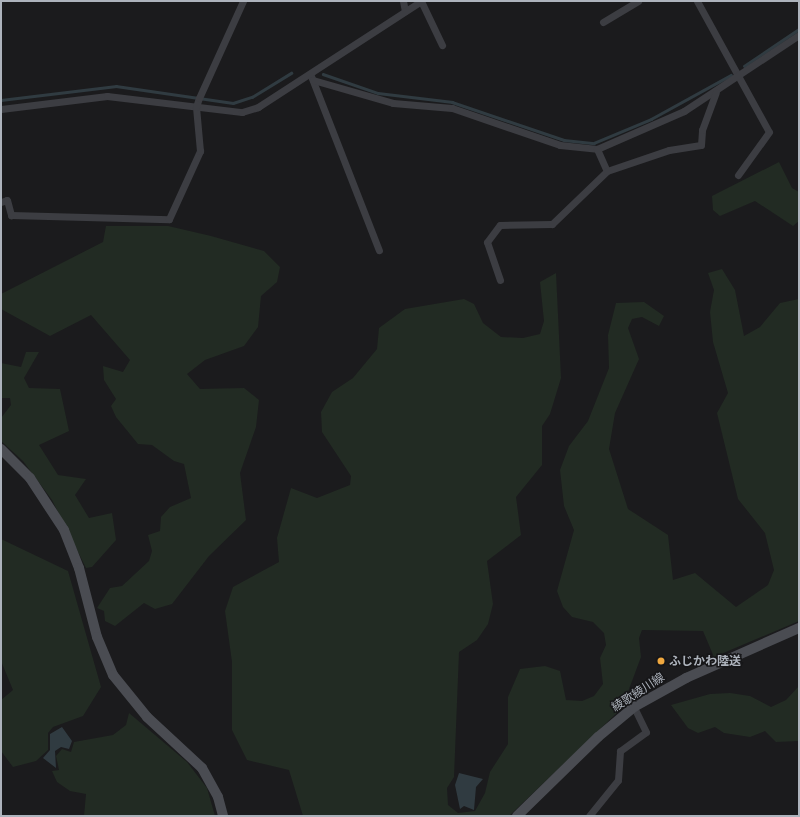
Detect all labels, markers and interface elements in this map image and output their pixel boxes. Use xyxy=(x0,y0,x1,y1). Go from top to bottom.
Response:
place label: ふじかわ陸送 xyxy=(669,654,741,668)
marker: ふじかわ陸送 xyxy=(656,656,666,666)
street label: 綾歌綾川線 xyxy=(609,670,667,714)

